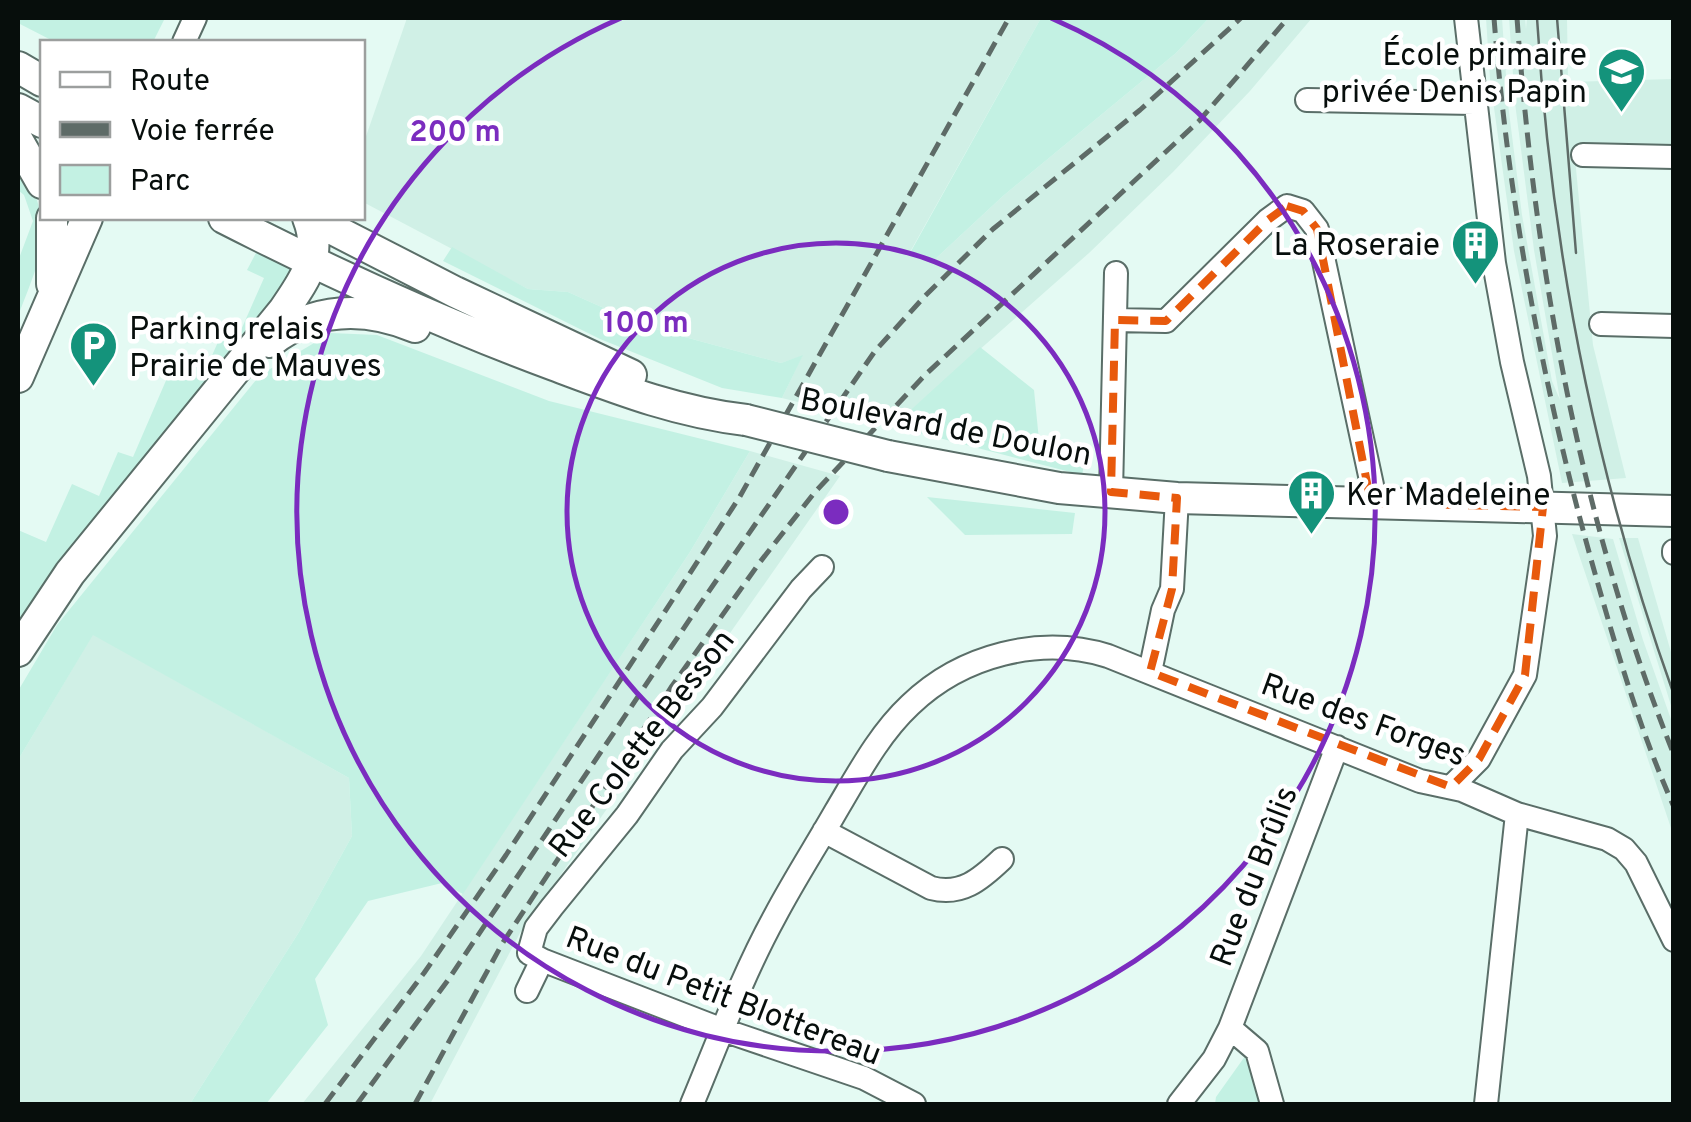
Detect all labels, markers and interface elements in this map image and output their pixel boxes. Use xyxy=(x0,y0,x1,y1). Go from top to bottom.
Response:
place label: École primaire privée Denis Papin xyxy=(1322,35,1587,114)
legend xyxy=(40,40,365,220)
school or university icon: École primaire privée Denis Papin xyxy=(1596,46,1648,114)
text: Route xyxy=(130,64,210,101)
text: Voie ferrée xyxy=(130,114,275,151)
text: 200 m xyxy=(409,115,501,152)
text: Parc xyxy=(130,164,190,201)
building icon: La Roseraie xyxy=(1449,218,1501,286)
place label: La Roseraie xyxy=(1274,227,1440,267)
text: 100 m xyxy=(603,306,689,343)
place label: Parking relais Prairie de Mauves xyxy=(129,311,382,388)
parking icon: Parking relais Prairie de Mauves xyxy=(68,320,120,388)
street label: Boulevard de Doulon xyxy=(796,381,1095,477)
building icon: Ker Madeleine xyxy=(1285,468,1337,536)
place label: Ker Madeleine xyxy=(1346,477,1551,517)
centre of rings xyxy=(818,494,854,530)
street label: Rue Colette Besson xyxy=(542,623,745,867)
street label: Rue des Forges xyxy=(1255,666,1471,777)
street label: Rue du Brûlis xyxy=(1203,781,1309,973)
street label: Rue du Petit Blottereau xyxy=(560,919,886,1076)

